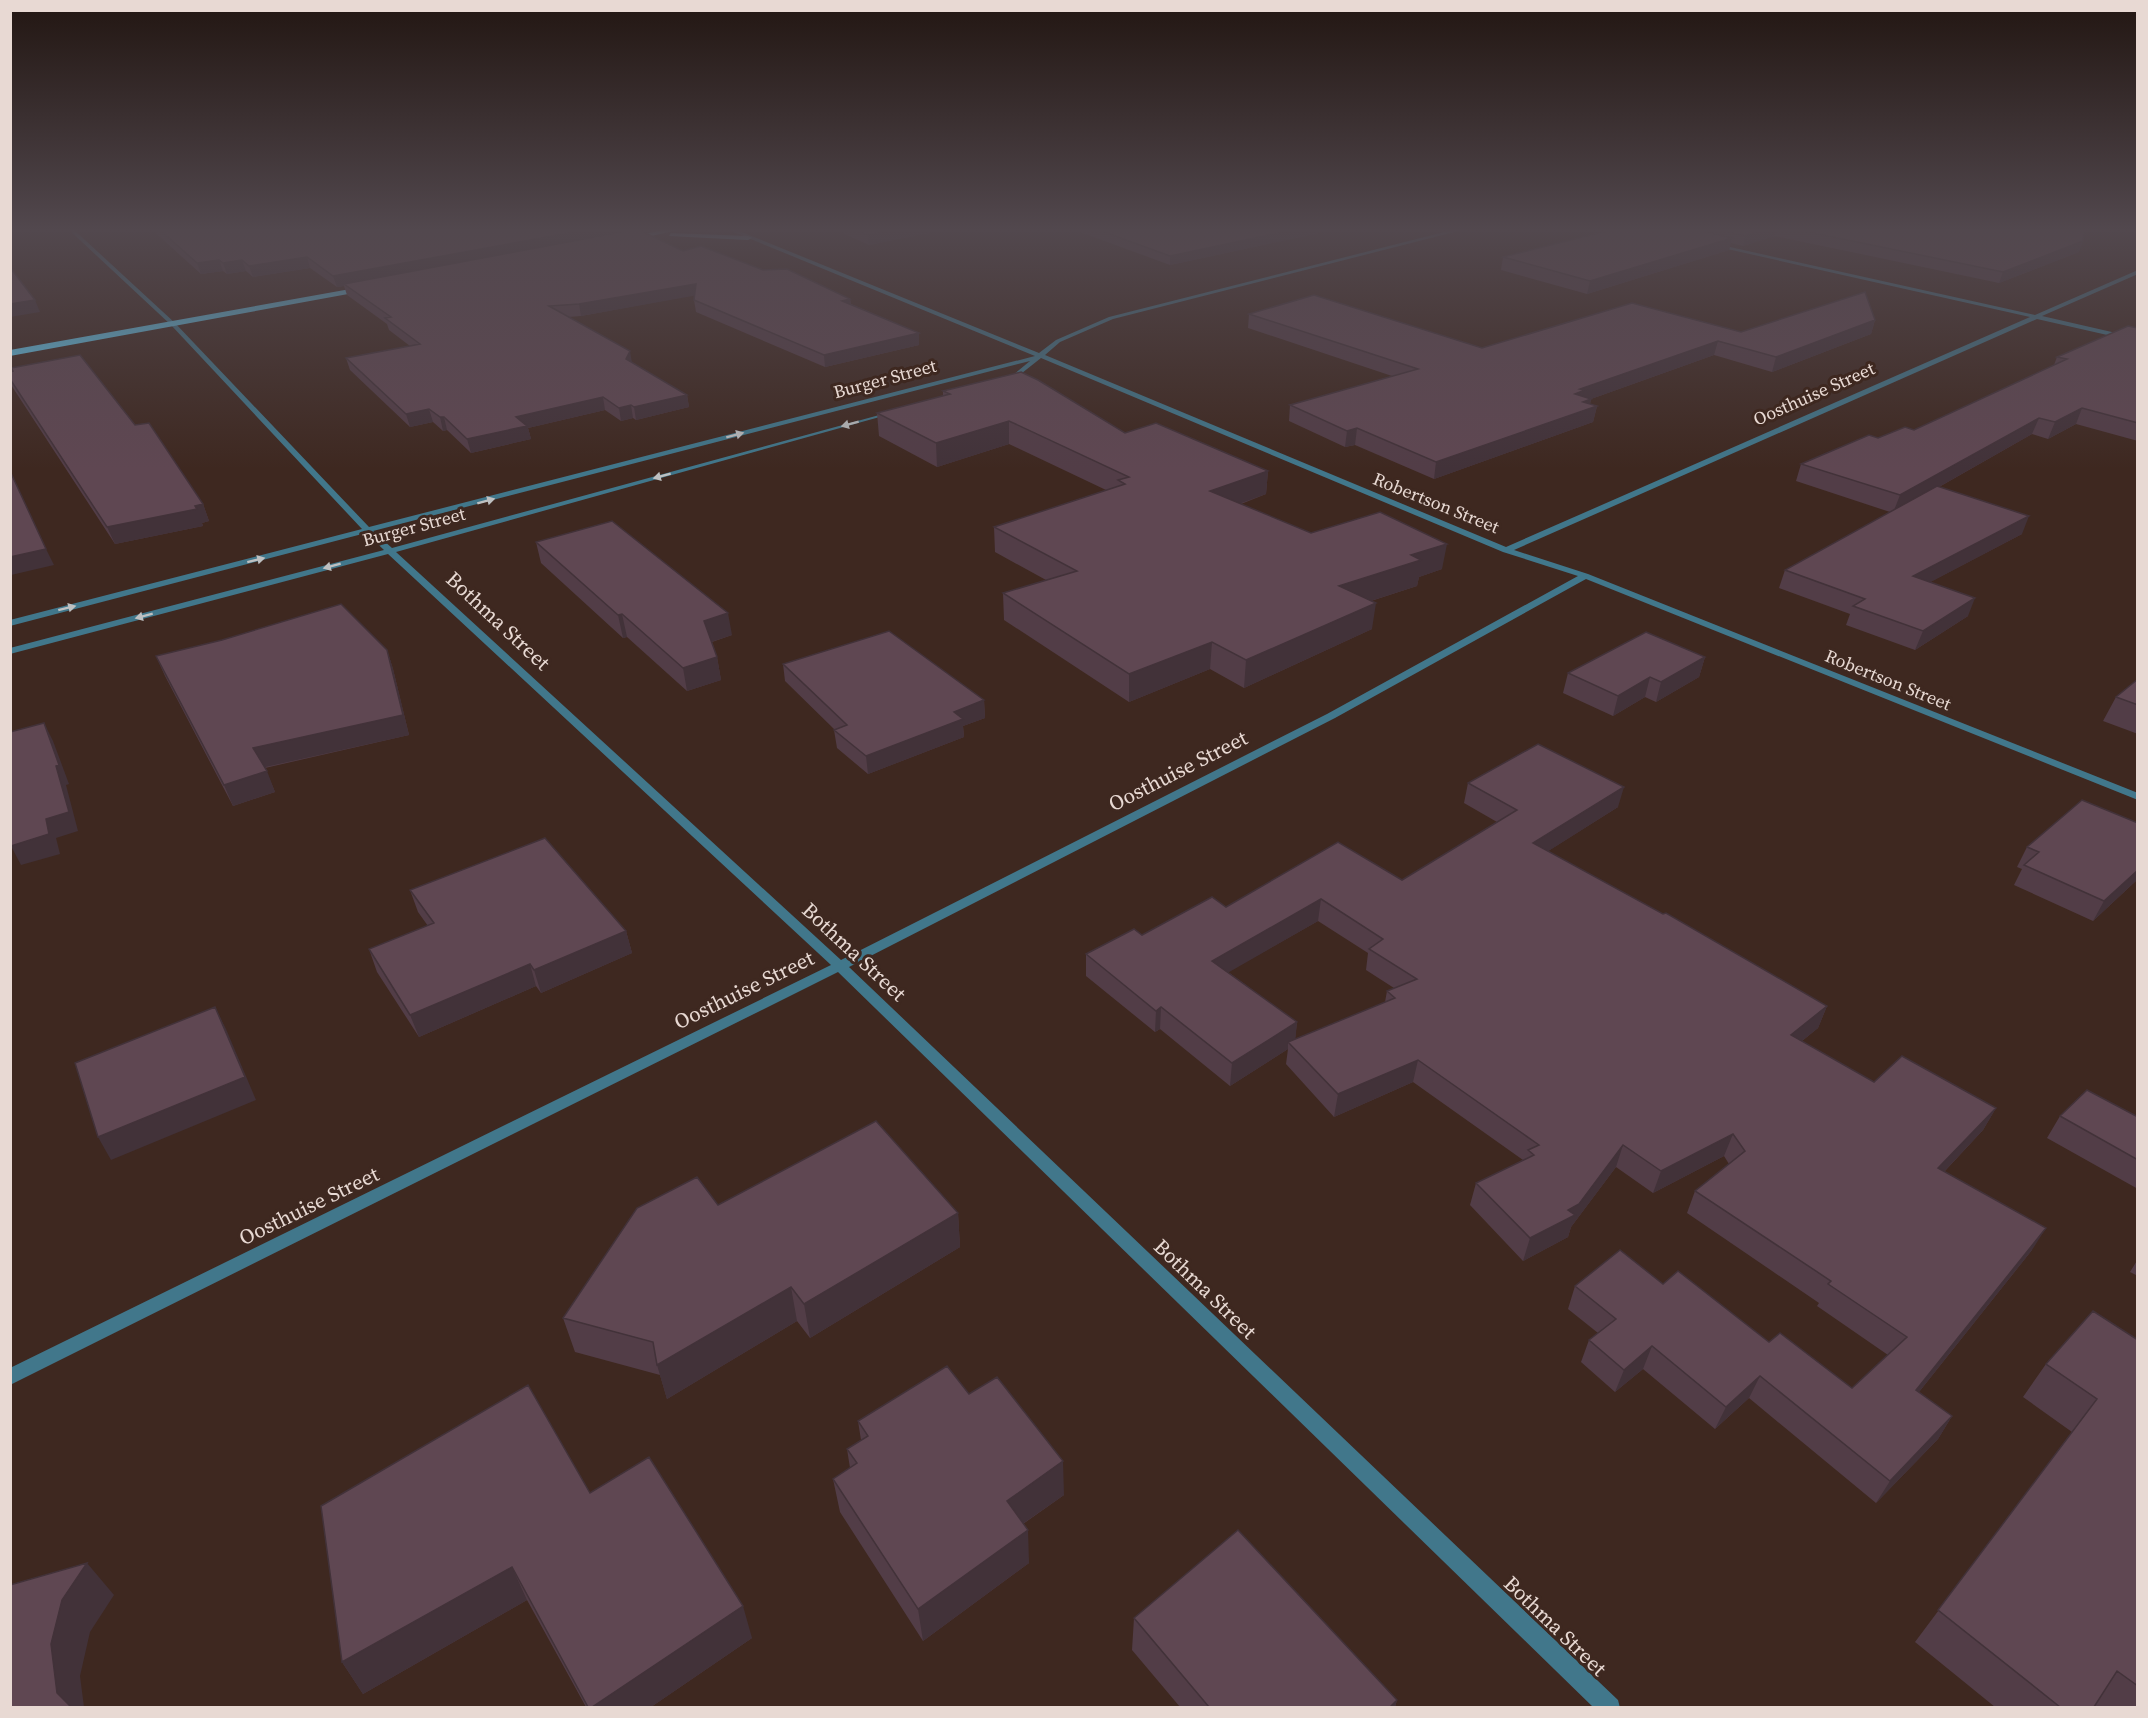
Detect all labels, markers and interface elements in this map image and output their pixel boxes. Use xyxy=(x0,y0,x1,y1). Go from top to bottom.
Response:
street label: Burger Street xyxy=(831,353,939,404)
street label: Oosthuise Street xyxy=(1749,356,1879,432)
one-way arrow xyxy=(841,420,859,429)
one-way arrow xyxy=(726,430,744,440)
street label: Robertson Street xyxy=(1369,466,1503,539)
one-way arrow xyxy=(653,472,671,481)
one-way arrow xyxy=(477,496,495,505)
street label: Burger Street xyxy=(360,501,468,552)
one-way arrow xyxy=(247,555,265,565)
one-way arrow xyxy=(323,562,341,572)
street label: Bothma Street xyxy=(440,565,557,677)
one-way arrow xyxy=(58,603,76,613)
one-way arrow xyxy=(134,612,152,621)
street label: Robertson Street xyxy=(1821,643,1955,716)
street label: Oosthuise Street xyxy=(1103,723,1252,818)
street label: Bothma Street xyxy=(796,896,913,1008)
street label: Oosthuise Street xyxy=(669,943,819,1036)
street label: Oosthuise Street xyxy=(234,1159,384,1252)
street label: Bothma Street xyxy=(1148,1232,1263,1345)
street label: Bothma Street xyxy=(1498,1569,1613,1682)

